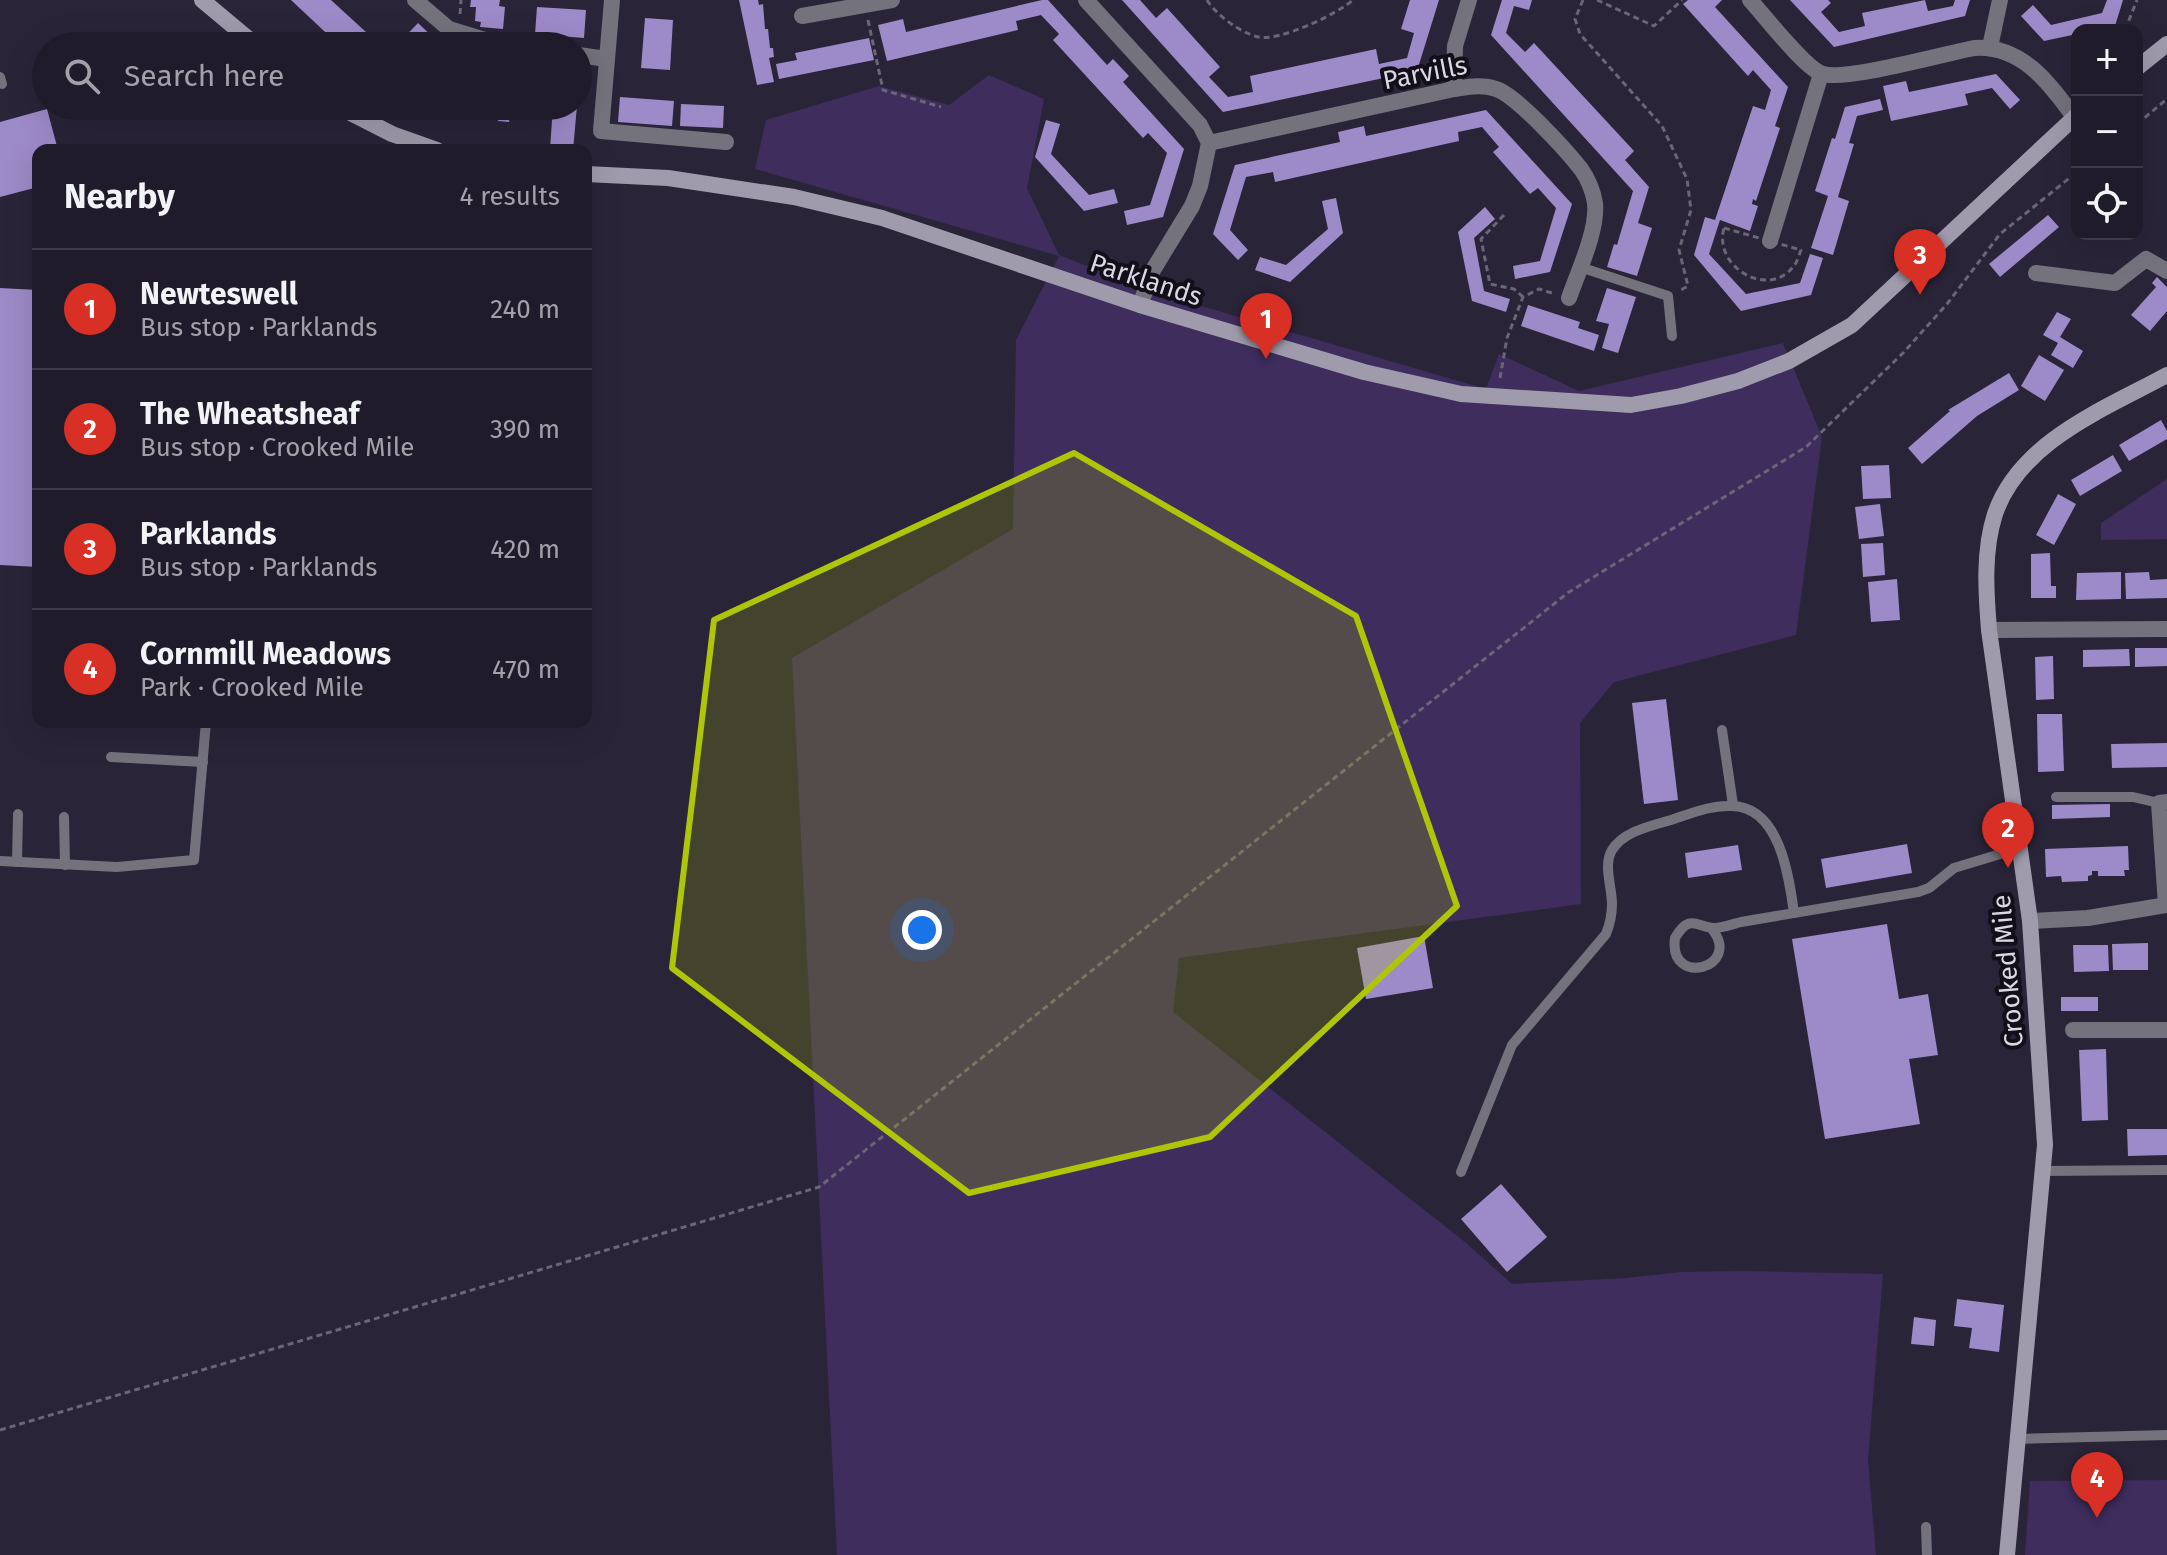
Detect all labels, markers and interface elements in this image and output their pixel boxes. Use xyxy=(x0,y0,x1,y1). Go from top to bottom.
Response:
map controls xyxy=(2071,24,2143,240)
button: + xyxy=(2071,24,2143,96)
search box xyxy=(32,32,592,120)
street label: Parvills xyxy=(1380,50,1470,96)
icon: search xyxy=(60,54,104,98)
text: Search here xyxy=(124,58,284,94)
button: − xyxy=(2071,96,2143,168)
button: locate xyxy=(2071,168,2143,240)
text: Nearby xyxy=(64,176,175,217)
text: 4 results xyxy=(459,181,560,212)
pin: 3 xyxy=(1894,229,1946,295)
street label: Parklands xyxy=(1086,247,1206,313)
text: Newteswell xyxy=(140,276,298,312)
pin: 1 xyxy=(1240,293,1292,359)
text: 1 xyxy=(84,294,96,325)
text: 240 m xyxy=(490,294,560,325)
text: Bus stop · Parklands xyxy=(140,312,377,343)
text: The Wheatsheaf xyxy=(140,396,359,432)
text: 2 xyxy=(83,414,97,445)
text: 390 m xyxy=(490,414,560,445)
text: Bus stop · Crooked Mile xyxy=(140,432,414,463)
text: Parklands xyxy=(140,516,276,552)
text: 3 xyxy=(83,534,97,565)
text: 420 m xyxy=(490,534,560,565)
text: Bus stop · Parklands xyxy=(140,552,377,583)
text: Cornmill Meadows xyxy=(140,636,391,672)
text: 4 xyxy=(83,654,97,685)
text: 470 m xyxy=(492,654,560,685)
text: Park · Crooked Mile xyxy=(140,672,364,703)
pin: 2 xyxy=(1982,802,2034,868)
street label: Crooked Mile xyxy=(1986,894,2030,1048)
your location xyxy=(902,910,942,950)
pin: 4 xyxy=(2071,1452,2123,1518)

